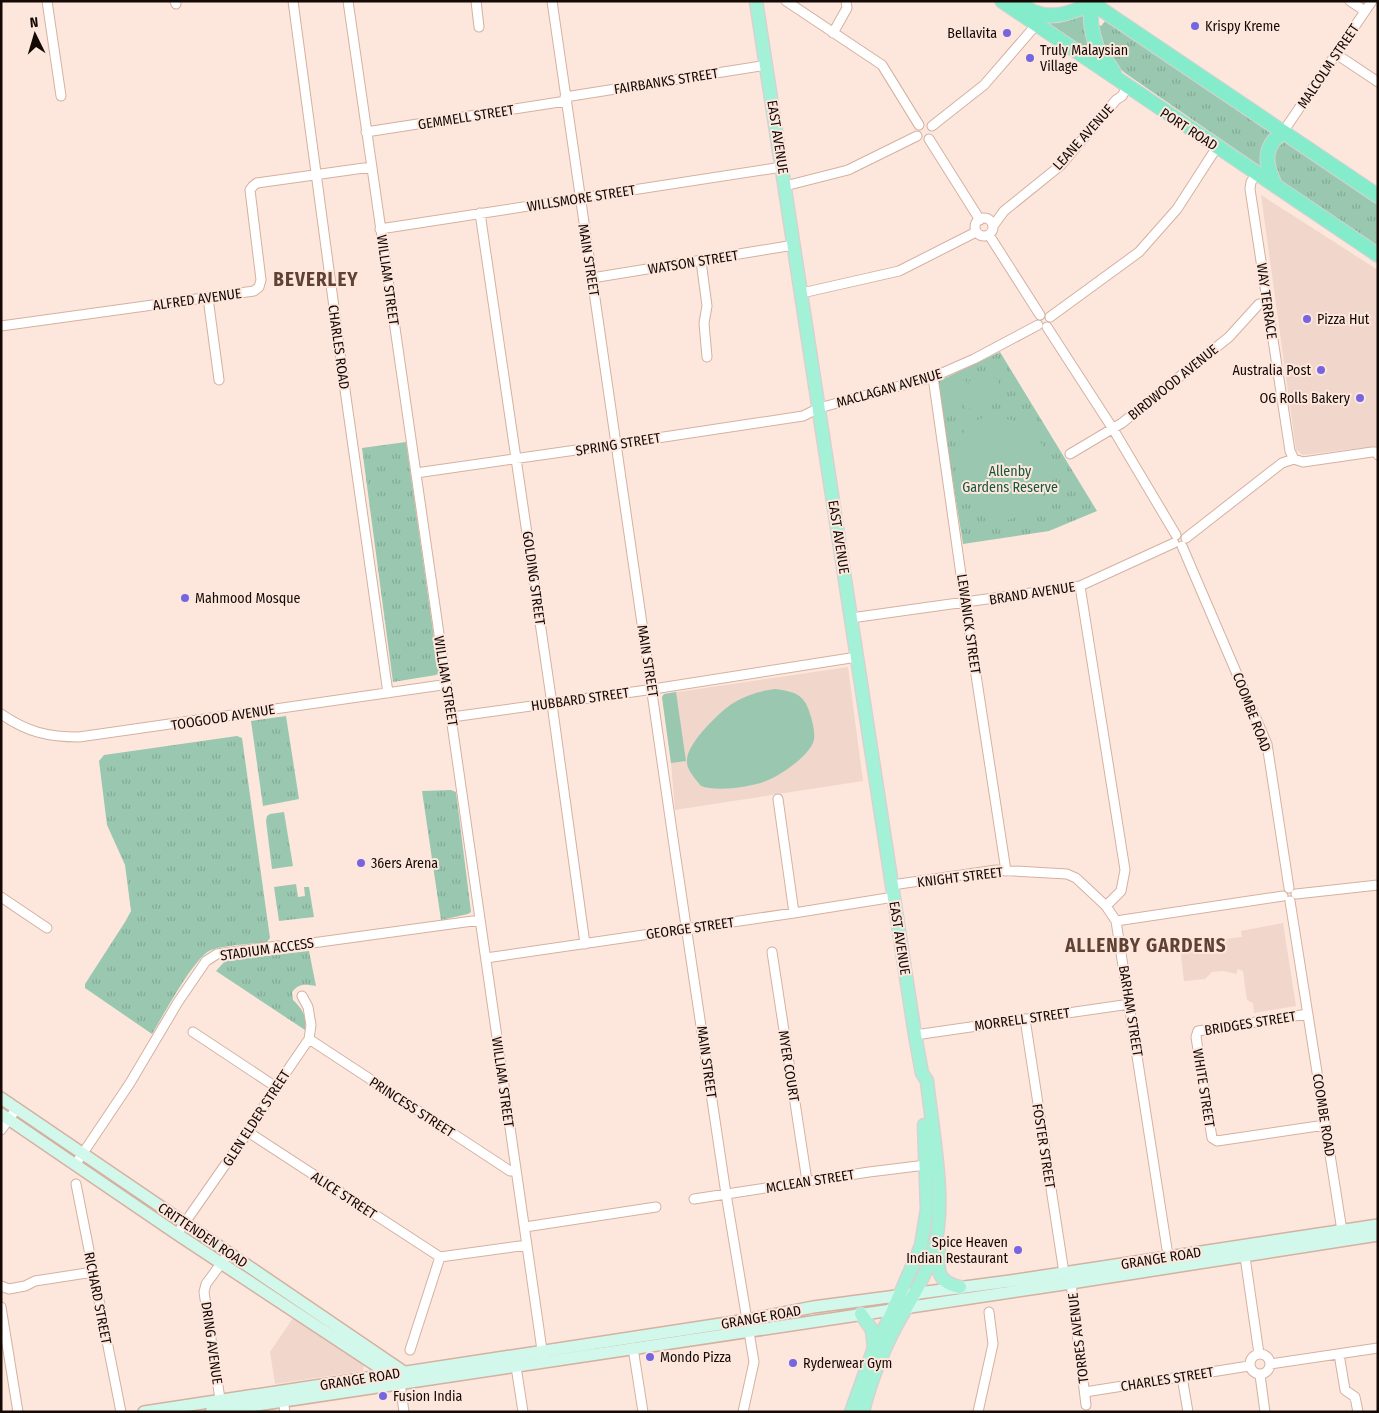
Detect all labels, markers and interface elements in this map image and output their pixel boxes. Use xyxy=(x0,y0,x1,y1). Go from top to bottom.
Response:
north arrow xyxy=(10,10,60,60)
text: N xyxy=(29,14,39,31)
place label: Krispy Kreme xyxy=(1205,18,1280,35)
marker: Krispy Kreme xyxy=(1189,20,1201,32)
street label: MALCOLM STREET xyxy=(1294,20,1363,112)
place label: Bellavita xyxy=(947,25,997,42)
marker: Bellavita xyxy=(1001,27,1013,39)
place label: Truly Malaysian Village xyxy=(1040,42,1128,75)
marker: Truly Malaysian Village xyxy=(1024,52,1036,64)
street label: FAIRBANKS STREET xyxy=(613,65,720,98)
street label: EAST AVENUE xyxy=(763,99,792,176)
street label: GEMMELL STREET xyxy=(417,101,516,133)
street label: LEANE AVENUE xyxy=(1049,101,1118,174)
street label: PORT ROAD xyxy=(1157,105,1221,154)
street label: WILLSMORE STREET xyxy=(526,181,637,215)
street label: MAIN STREET xyxy=(574,223,603,298)
street label: WILLIAM STREET xyxy=(373,234,402,327)
street label: WATSON STREET xyxy=(647,247,740,278)
street label: WAY TERRACE xyxy=(1253,262,1280,341)
district label: BEVERLEY xyxy=(273,268,359,291)
street label: ALFRED AVENUE xyxy=(152,285,243,314)
street label: CHARLES ROAD xyxy=(324,304,353,390)
place label: Pizza Hut xyxy=(1317,311,1370,328)
marker: Pizza Hut xyxy=(1301,313,1313,325)
street label: BIRDWOOD AVENUE xyxy=(1125,341,1222,424)
place label: Australia Post xyxy=(1232,362,1311,379)
marker: Australia Post xyxy=(1315,364,1327,376)
street label: MACLAGAN AVENUE xyxy=(834,365,944,412)
place label: OG Rolls Bakery xyxy=(1259,390,1351,407)
marker: OG Rolls Bakery xyxy=(1354,392,1366,404)
street label: SPRING STREET xyxy=(574,429,662,460)
park label: Allenby Gardens Reserve xyxy=(962,463,1058,496)
street label: EAST AVENUE xyxy=(824,499,853,576)
street label: GOLDING STREET xyxy=(518,530,549,627)
street label: LEWANICK STREET xyxy=(953,573,984,676)
street label: BRAND AVENUE xyxy=(988,578,1077,609)
place label: Mahmood Mosque xyxy=(195,590,301,607)
marker: Mahmood Mosque xyxy=(179,592,191,604)
street label: MAIN STREET xyxy=(633,624,662,699)
street label: WILLIAM STREET xyxy=(430,635,461,728)
street label: COOMBE ROAD xyxy=(1229,670,1274,754)
street label: HUBBARD STREET xyxy=(530,684,631,715)
street label: TOOGOOD AVENUE xyxy=(170,701,277,734)
place label: 36ers Arena xyxy=(371,855,438,872)
marker: 36ers Arena xyxy=(355,857,367,869)
street label: KNIGHT STREET xyxy=(916,864,1004,891)
street label: EAST AVENUE xyxy=(885,900,914,977)
street label: GEORGE STREET xyxy=(645,914,736,943)
district label: ALLENBY GARDENS xyxy=(1064,934,1227,957)
street label: STADIUM ACCESS xyxy=(219,935,315,964)
street label: BARHAM STREET xyxy=(1115,964,1146,1058)
street label: MORRELL STREET xyxy=(973,1004,1072,1035)
street label: BRIDGES STREET xyxy=(1203,1008,1297,1039)
street label: MAIN STREET xyxy=(693,1025,720,1100)
street label: MYER COURT xyxy=(774,1029,803,1103)
street label: WILLIAM STREET xyxy=(488,1036,517,1129)
street label: WHITE STREET xyxy=(1189,1048,1218,1129)
street label: GLEN ELDER STREET xyxy=(219,1067,294,1170)
street label: COOMBE ROAD xyxy=(1309,1073,1338,1158)
street label: PRINCESS STREET xyxy=(366,1074,458,1142)
street label: FOSTER STREET xyxy=(1028,1102,1059,1190)
street label: MCLEAN STREET xyxy=(765,1166,856,1197)
street label: ALICE STREET xyxy=(308,1168,380,1223)
street label: CRITTENDEN ROAD xyxy=(155,1199,251,1272)
place label: Spice Heaven Indian Restaurant xyxy=(906,1234,1008,1267)
marker: Spice Heaven Indian Restaurant xyxy=(1012,1244,1024,1256)
street label: GRANGE ROAD xyxy=(1120,1244,1202,1273)
street label: RICHARD STREET xyxy=(80,1250,115,1346)
street label: TORRES AVENUE xyxy=(1064,1291,1092,1384)
street label: DRING AVENUE xyxy=(197,1301,226,1386)
street label: GRANGE ROAD xyxy=(720,1302,802,1333)
place label: Mondo Pizza xyxy=(660,1349,732,1366)
marker: Mondo Pizza xyxy=(644,1351,656,1363)
place label: Ryderwear Gym xyxy=(803,1355,892,1372)
marker: Ryderwear Gym xyxy=(787,1357,799,1369)
street label: CHARLES STREET xyxy=(1119,1364,1215,1395)
street label: GRANGE ROAD xyxy=(319,1365,401,1394)
place label: Fusion India xyxy=(393,1388,463,1405)
marker: Fusion India xyxy=(377,1390,389,1402)

